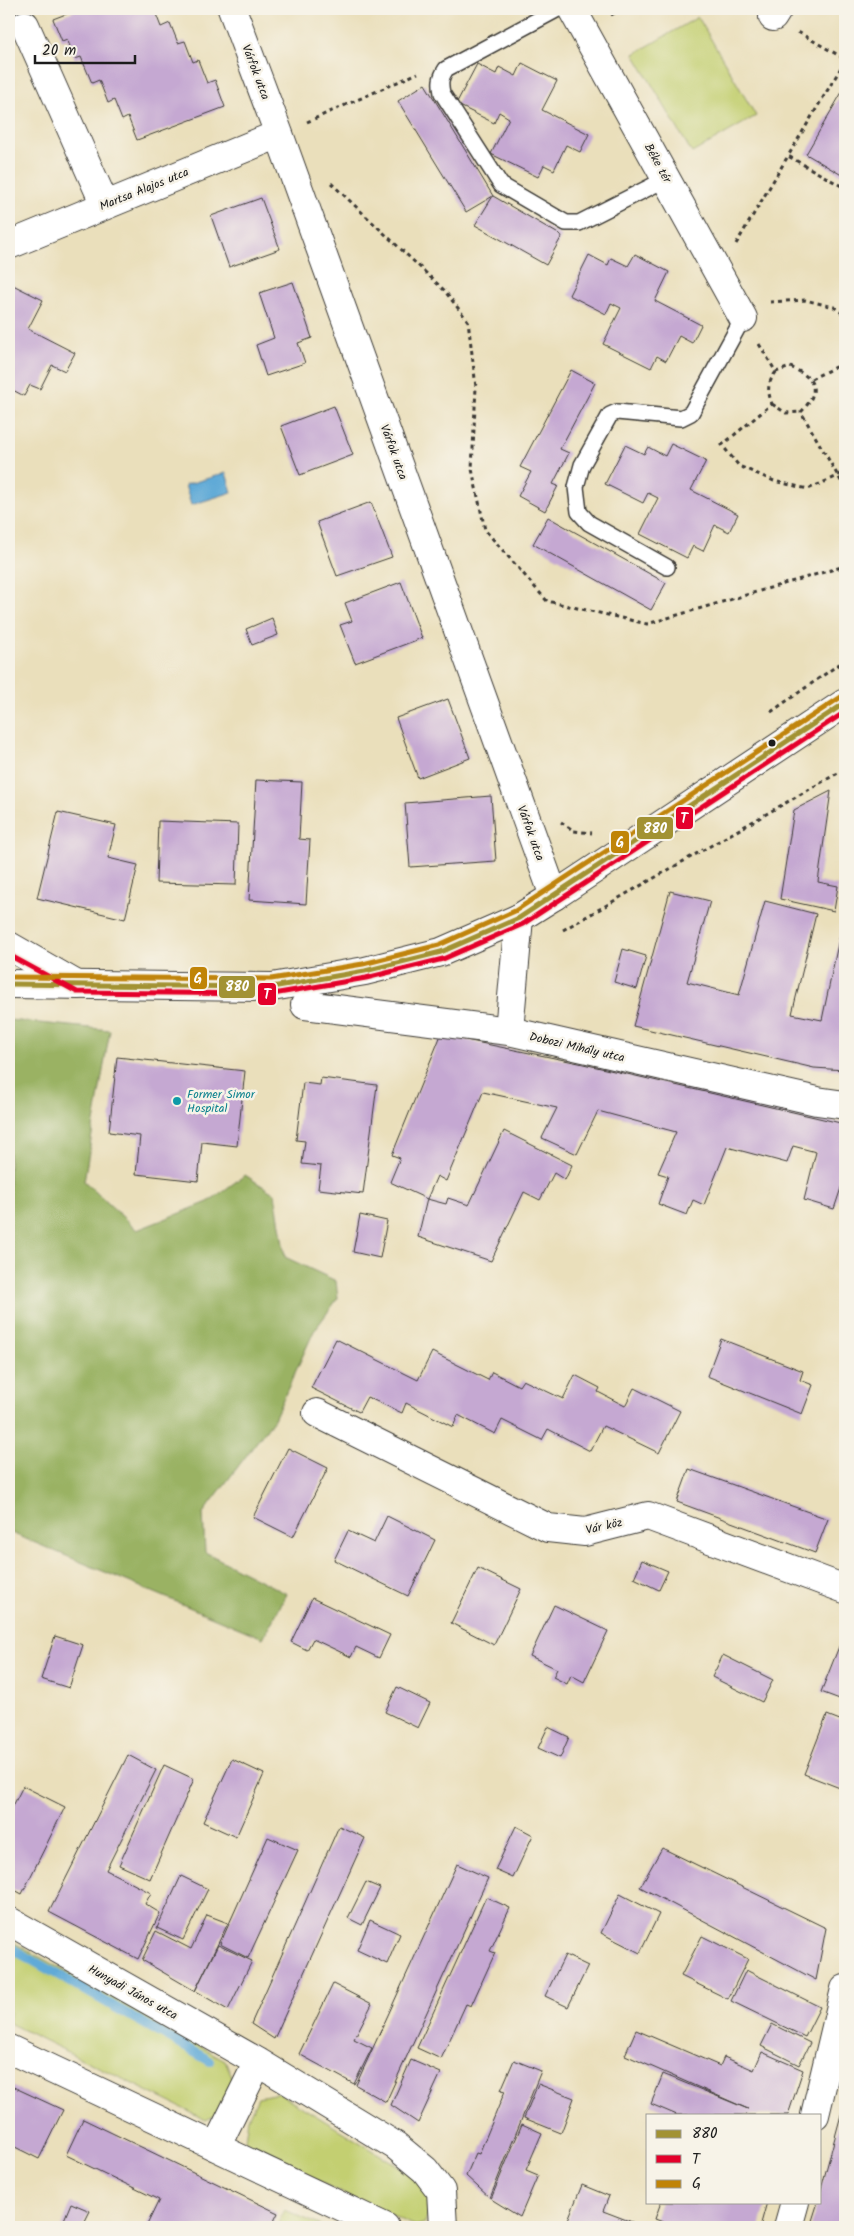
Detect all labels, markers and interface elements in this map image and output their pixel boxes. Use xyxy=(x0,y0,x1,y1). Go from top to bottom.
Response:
scale bar xyxy=(35,32,135,64)
text: 20 m xyxy=(42,39,76,63)
street label: Várfok utca xyxy=(236,42,275,103)
street label: Béke tér xyxy=(639,140,677,187)
street label: Martsa Alajos utca xyxy=(97,163,192,216)
street label: Várfok utca xyxy=(375,422,412,483)
unlabelled marker xyxy=(767,738,777,748)
street label: Várfok utca xyxy=(512,803,549,864)
line badge: T xyxy=(675,806,694,830)
text: T xyxy=(680,808,689,830)
line badge: 880 xyxy=(636,816,674,840)
text: 880 xyxy=(643,818,668,840)
line badge: G xyxy=(610,830,630,854)
text: G xyxy=(616,832,624,854)
line badge: G xyxy=(189,966,208,990)
text: G xyxy=(194,968,202,990)
line badge: 880 xyxy=(218,975,256,999)
text: 880 xyxy=(225,976,250,998)
line badge: T xyxy=(257,982,277,1006)
text: T xyxy=(263,984,272,1006)
street label: Dobozi Mihály utca xyxy=(527,1027,627,1068)
place label: Former Simor Hospital xyxy=(187,1085,256,1118)
marker: Former Simor Hospital xyxy=(171,1095,183,1107)
street label: Vár köz xyxy=(584,1513,624,1540)
street label: Hunyadi János utca xyxy=(85,1960,181,2025)
legend xyxy=(646,2114,822,2204)
text: 880 xyxy=(692,2122,718,2146)
text: T xyxy=(692,2148,702,2172)
text: G xyxy=(692,2172,701,2196)

